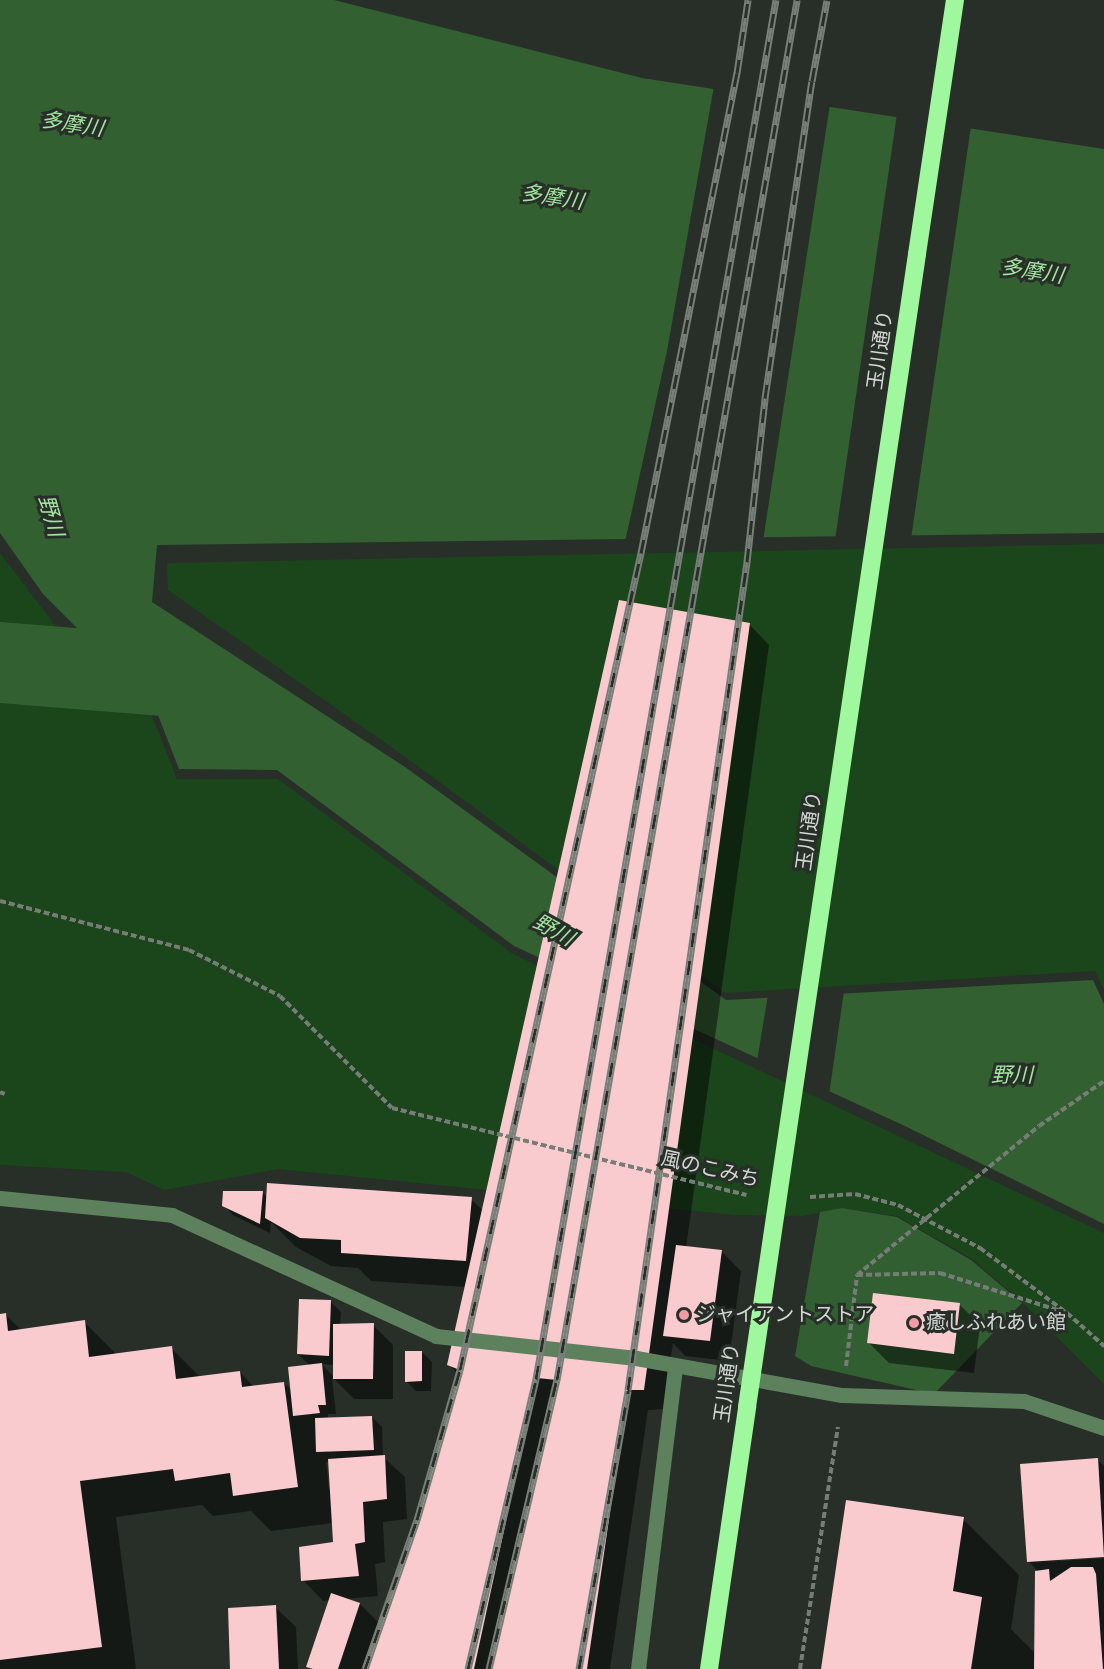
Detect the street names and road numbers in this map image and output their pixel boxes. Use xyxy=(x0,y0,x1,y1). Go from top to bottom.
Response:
street label: 玉川通り xyxy=(864,309,898,391)
street label: 玉川通り xyxy=(793,790,827,872)
street label: 風のこみち xyxy=(659,1147,761,1193)
street label: 玉川通り xyxy=(711,1342,745,1424)

